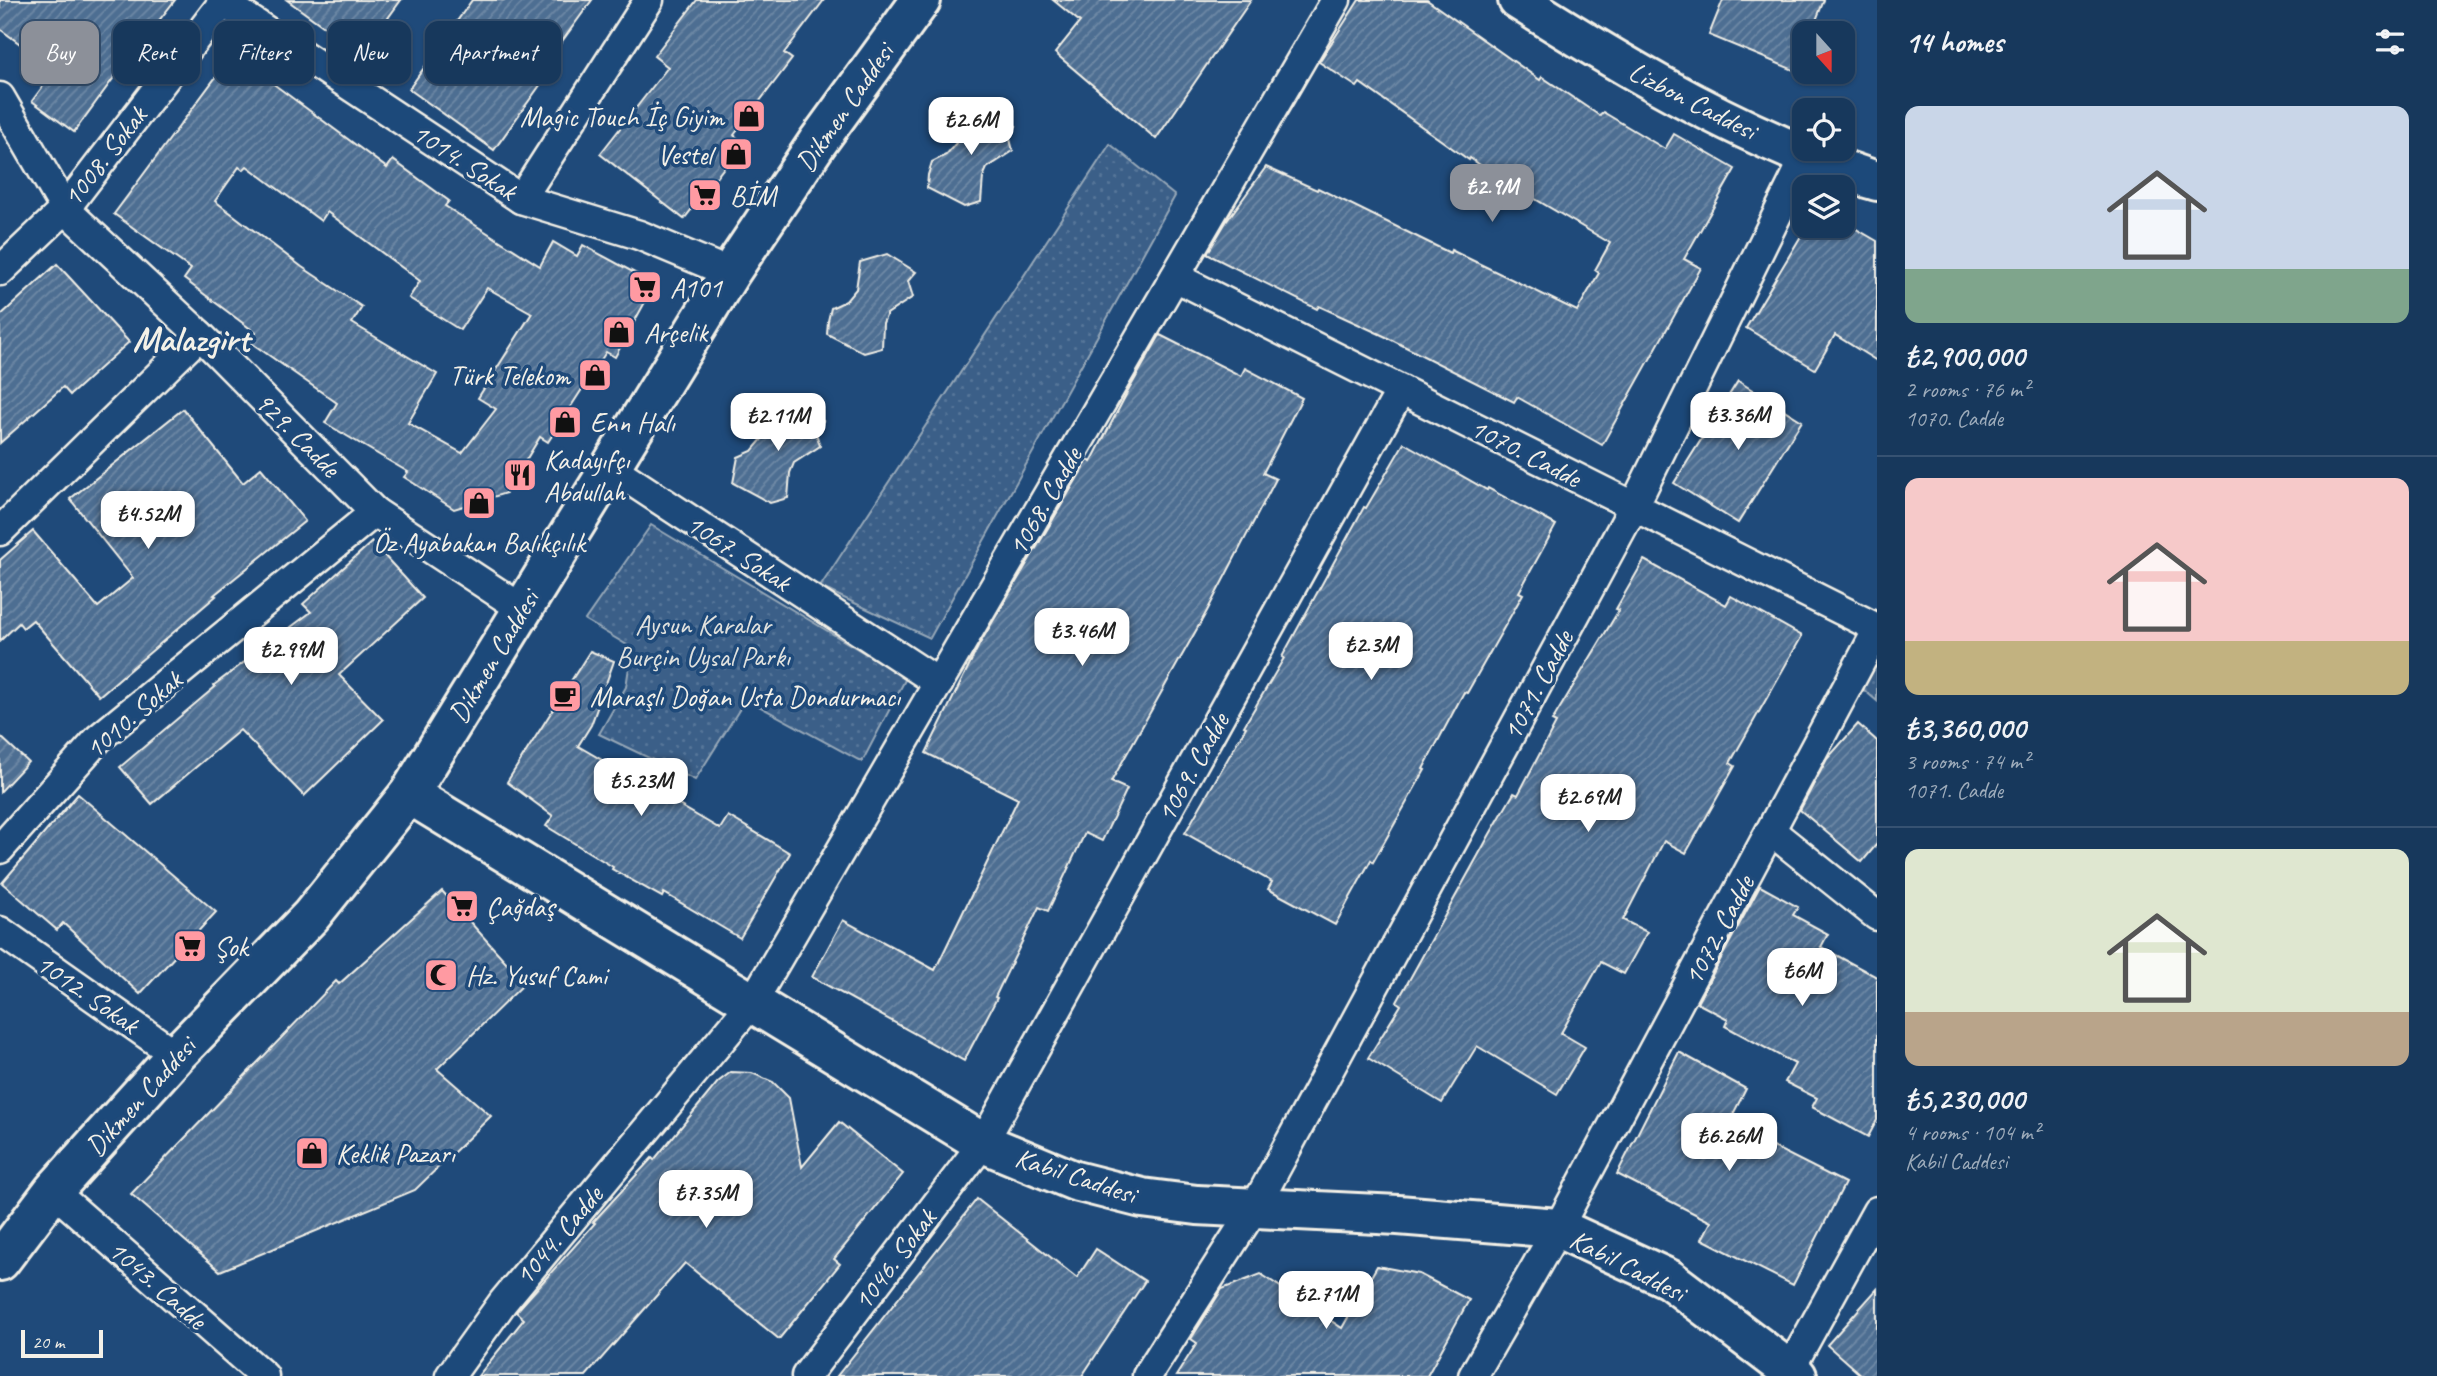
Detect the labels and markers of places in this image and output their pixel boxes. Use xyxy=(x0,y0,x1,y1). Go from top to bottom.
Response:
shop icon: Magic Touch İç Giyim xyxy=(730,97,768,135)
pin: ₺2.6M xyxy=(922,97,1020,157)
place label: Magic Touch İç Giyim xyxy=(520,99,726,134)
shop icon: Vestel xyxy=(717,135,755,173)
place label: Vestel xyxy=(657,137,717,172)
pin: ₺2.9M xyxy=(1443,164,1541,224)
supermarket icon: BİM xyxy=(686,176,724,214)
place label: BİM xyxy=(730,178,779,213)
supermarket icon: A101 xyxy=(626,268,664,306)
place label: A101 xyxy=(670,270,723,305)
shop icon: Arçelik xyxy=(600,313,638,351)
place label: Arçelik xyxy=(644,315,709,350)
shop icon: Türk Telekom xyxy=(576,356,614,394)
place label: Türk Telekom xyxy=(449,358,572,393)
pin: ₺3.36M xyxy=(1681,392,1795,452)
pin: ₺2.11M xyxy=(721,393,835,453)
shop icon: Enn Halı xyxy=(546,403,584,441)
place label: Enn Halı xyxy=(590,405,677,440)
place label: Kadayıfçı Abdullah xyxy=(544,442,631,509)
restaurant icon: Kadayıfçı Abdullah xyxy=(501,456,539,494)
shop icon: Öz Ayabakan Balıkçılık xyxy=(460,484,498,522)
pin: ₺4.52M xyxy=(91,491,205,551)
place label: Öz Ayabakan Balıkçılık xyxy=(373,525,588,560)
pin: ₺3.46M xyxy=(1025,608,1139,668)
pin: ₺2.3M xyxy=(1322,622,1420,682)
pin: ₺2.99M xyxy=(234,628,348,687)
cafe icon: Maraşlı Doğan Usta Dondurmacı xyxy=(546,677,584,715)
place label: Maraşlı Doğan Usta Dondurmacı xyxy=(590,679,902,714)
pin: ₺5.23M xyxy=(584,758,698,818)
pin: ₺2.69M xyxy=(1531,774,1645,834)
supermarket icon: Çağdaş xyxy=(443,887,481,925)
place label: Çağdaş xyxy=(486,889,557,925)
supermarket icon: Şok xyxy=(171,927,209,965)
place label: Şok xyxy=(214,929,250,964)
pin: ₺6M xyxy=(1768,948,1836,1008)
mosque icon: Hz. Yusuf Cami xyxy=(422,956,460,994)
place label: Hz. Yusuf Cami xyxy=(466,958,611,993)
pin: ₺6.26M xyxy=(1672,1114,1786,1173)
shop icon: Keklik Pazarı xyxy=(293,1134,331,1172)
place label: Keklik Pazarı xyxy=(336,1136,457,1171)
pin: ₺7.35M xyxy=(649,1170,763,1230)
pin: ₺2.71M xyxy=(1269,1272,1383,1331)

